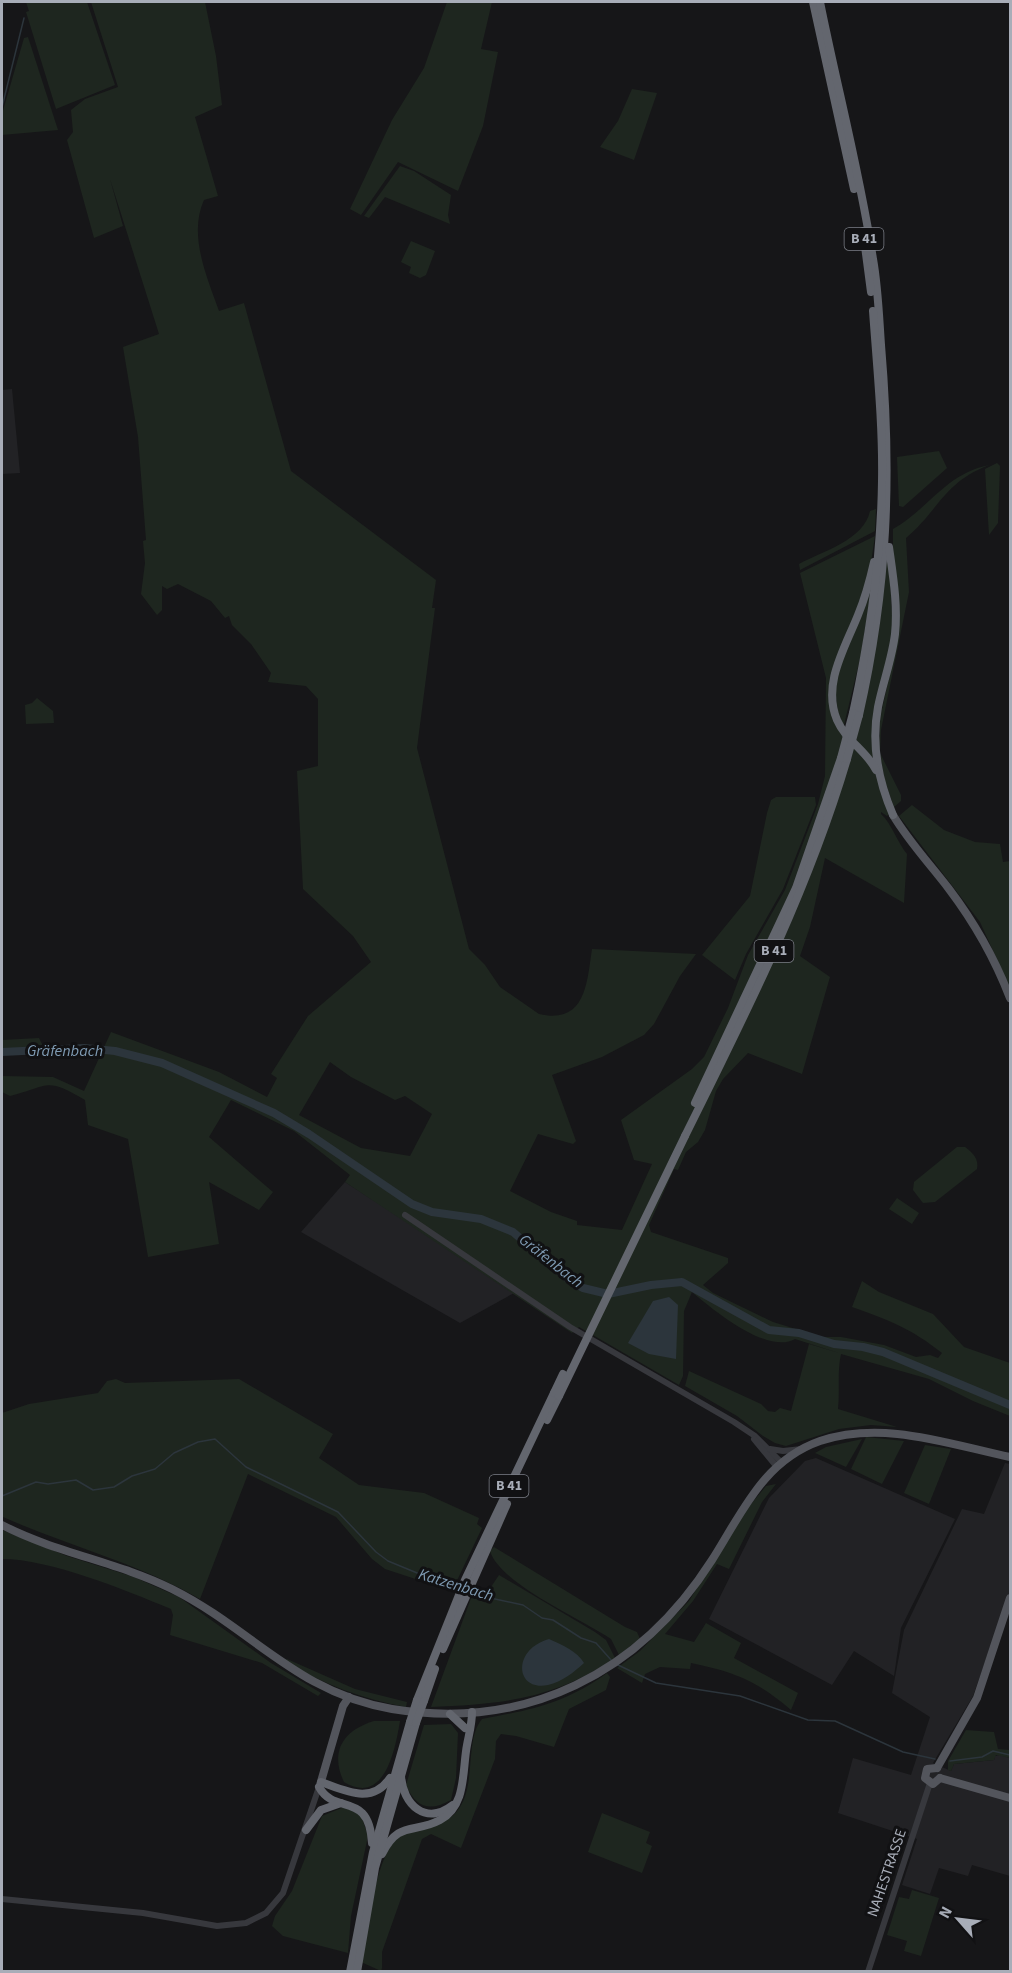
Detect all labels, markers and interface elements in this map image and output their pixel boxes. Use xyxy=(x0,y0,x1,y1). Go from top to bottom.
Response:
road number: B 41 xyxy=(844,228,884,250)
road number: B 41 xyxy=(754,940,794,962)
water label: Gräfenbach xyxy=(27,1040,103,1062)
water label: Gräfenbach xyxy=(514,1229,588,1293)
road number: B 41 xyxy=(490,1475,528,1497)
water label: Katzenbach xyxy=(416,1563,496,1607)
street label: NAHESTRASSE xyxy=(862,1826,912,1920)
north arrow xyxy=(928,1889,988,1949)
text: N xyxy=(933,1903,958,1922)

